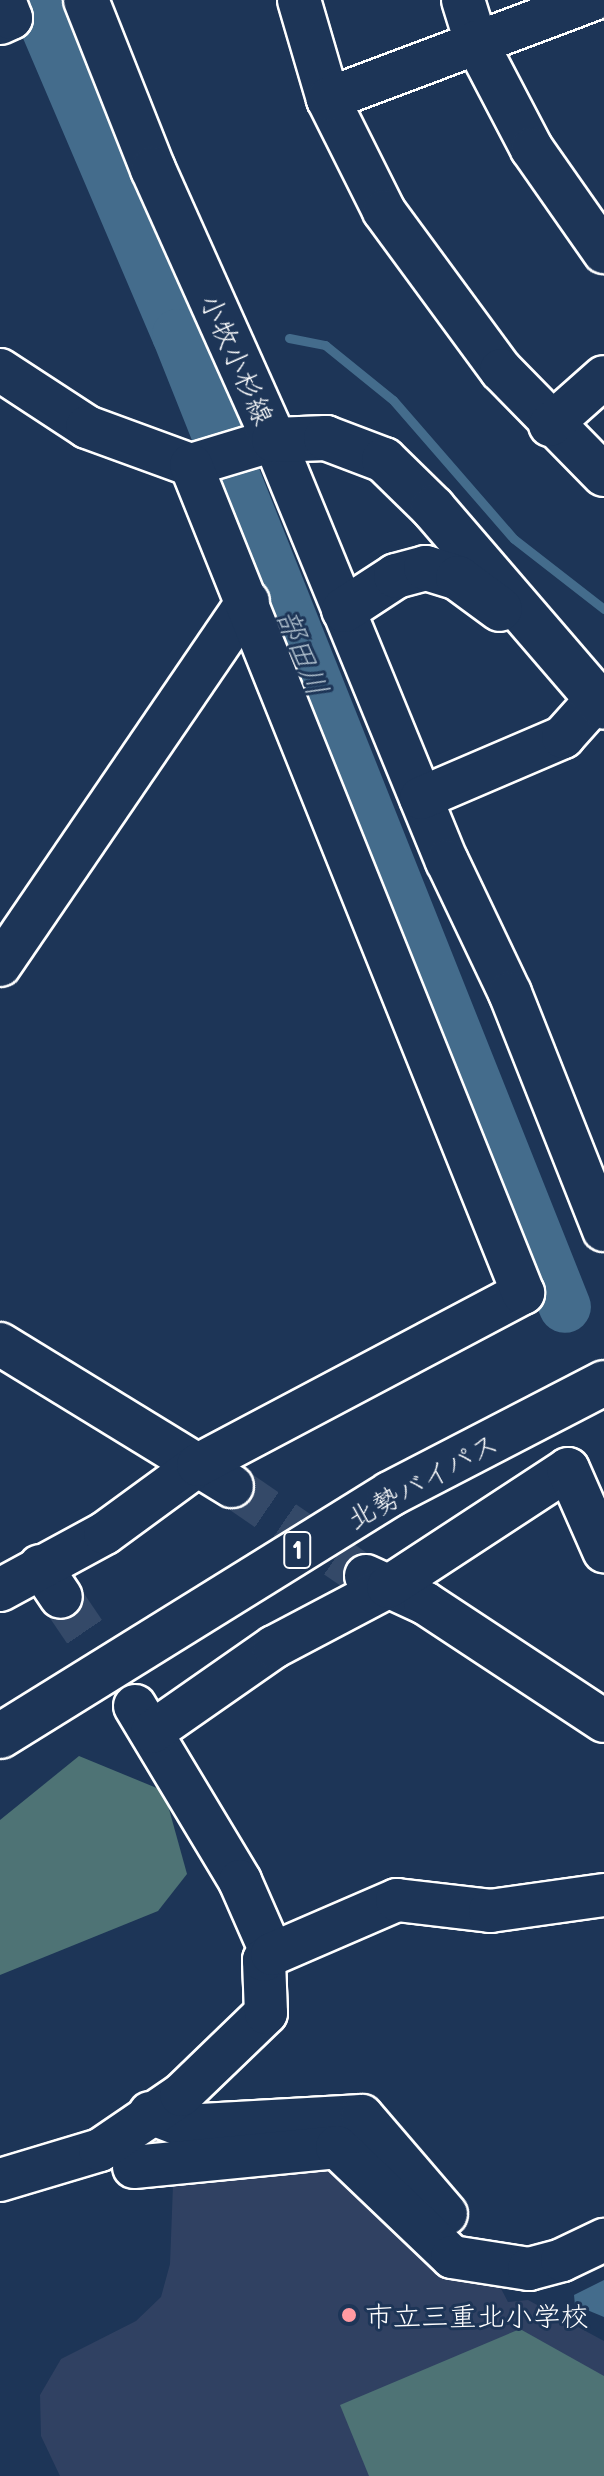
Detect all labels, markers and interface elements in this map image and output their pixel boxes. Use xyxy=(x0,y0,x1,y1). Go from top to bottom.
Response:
street label: 小牧小杉線 xyxy=(194,288,282,430)
water label: 部田川 xyxy=(270,604,338,700)
street label: 北勢バイパス xyxy=(340,1425,504,1535)
road number: 1 xyxy=(283,1528,311,1572)
place label: 市立三重北小学校 xyxy=(365,2298,589,2332)
marker: 市立三重北小学校 xyxy=(340,2306,358,2324)

